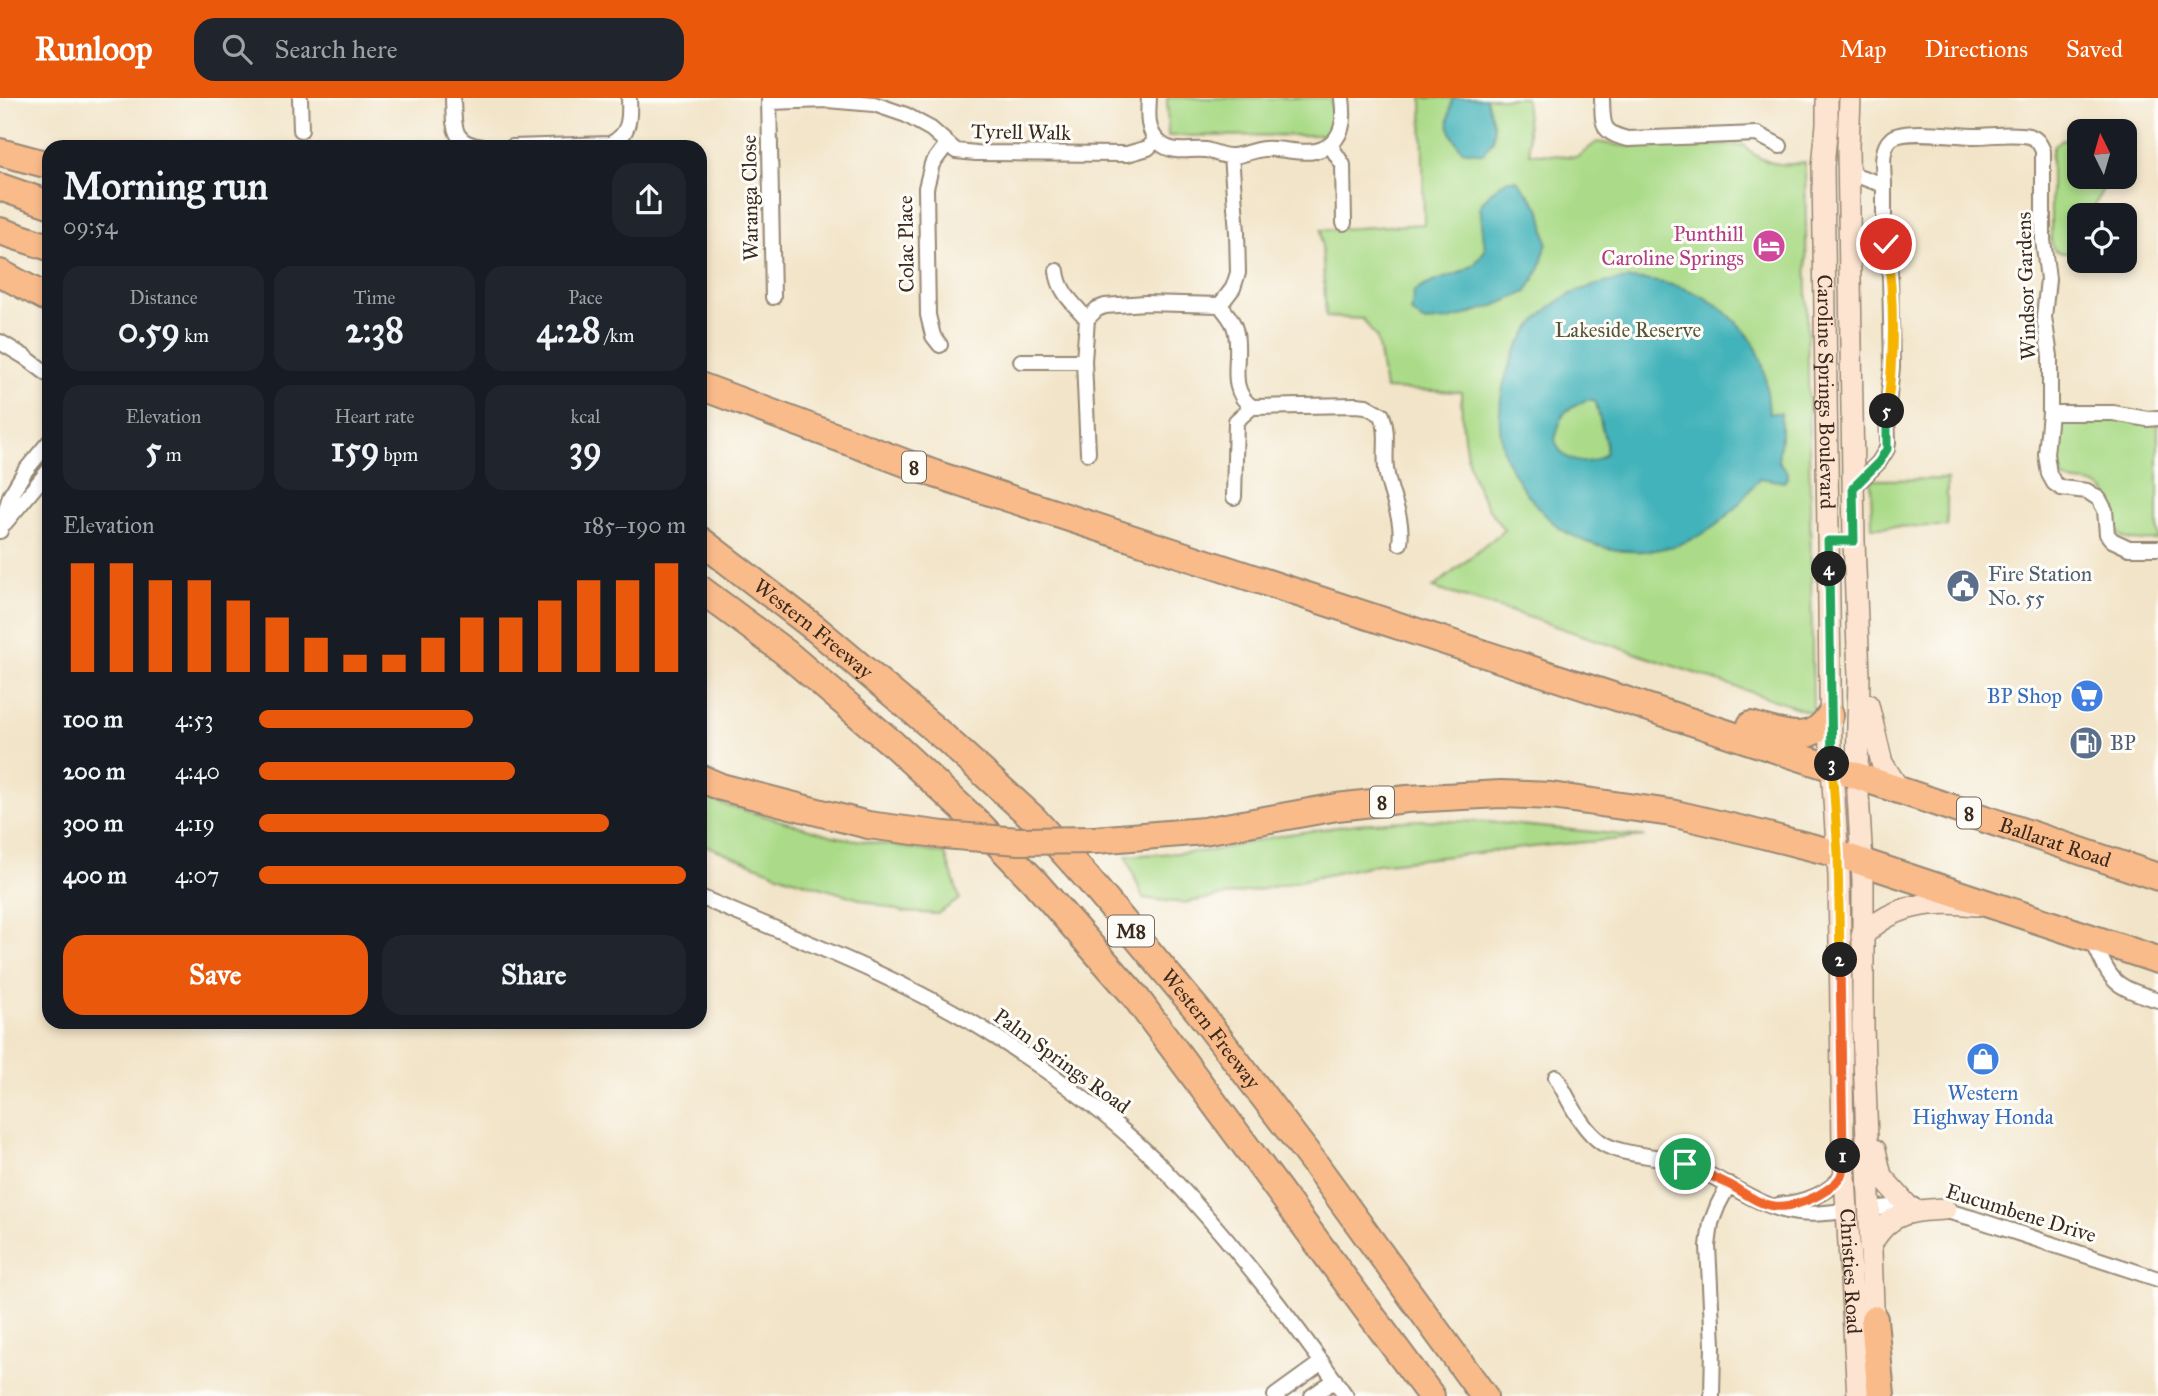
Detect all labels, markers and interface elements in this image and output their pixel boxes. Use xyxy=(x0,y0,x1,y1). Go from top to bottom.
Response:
search box xyxy=(194,18,684,81)
text: Runloop xyxy=(35,29,152,69)
icon: search xyxy=(218,30,256,68)
text: Search here xyxy=(274,33,397,65)
text: Map xyxy=(1840,34,1887,64)
text: Directions xyxy=(1925,34,2028,64)
text: Saved xyxy=(2066,34,2123,64)
street label: Tyrell Walk xyxy=(971,118,1071,146)
north arrow xyxy=(2067,119,2137,189)
map controls xyxy=(2067,119,2137,273)
street label: Waranga Close xyxy=(736,134,764,261)
text: Morning run xyxy=(63,163,268,209)
button: share xyxy=(612,163,686,237)
street label: Colac Place xyxy=(892,195,920,293)
button: locate xyxy=(2067,203,2137,273)
street label: Windsor Gardens xyxy=(2010,211,2042,361)
text: 09:54 xyxy=(63,212,117,240)
pin xyxy=(1856,214,1916,274)
place label: Punthill Caroline Springs xyxy=(1601,221,1744,271)
icon: check xyxy=(1867,225,1905,263)
hotel icon: Punthill Caroline Springs xyxy=(1750,227,1788,265)
street label: Caroline Springs Boulevard xyxy=(1811,274,1841,510)
text: Distance xyxy=(129,286,198,309)
text: Time xyxy=(353,286,396,309)
text: Pace xyxy=(568,286,603,309)
text: 0.59 xyxy=(118,309,180,352)
text: 2:38 xyxy=(345,309,404,352)
text: 4:28 xyxy=(536,309,601,352)
park label: Lakeside Reserve xyxy=(1555,317,1701,343)
text: km xyxy=(180,324,209,347)
text: /km xyxy=(601,324,635,347)
pin: 5 xyxy=(1870,394,1904,428)
text: 5 xyxy=(1882,399,1891,422)
text: Elevation xyxy=(126,405,201,428)
text: Heart rate xyxy=(335,405,414,428)
text: kcal xyxy=(571,405,600,428)
text: 5 xyxy=(145,428,162,471)
text: 159 xyxy=(331,428,379,471)
text: 39 xyxy=(569,428,602,471)
text: m xyxy=(162,443,182,466)
text: bpm xyxy=(379,443,418,466)
road number: 8 xyxy=(902,452,926,482)
text: Elevation xyxy=(63,511,154,539)
text: 185–190 m xyxy=(583,511,686,539)
pin: 4 xyxy=(1812,552,1846,587)
text: 4 xyxy=(1823,557,1834,580)
place label: Fire Station No. 55 xyxy=(1988,561,2092,611)
public building icon: Fire Station No. 55 xyxy=(1944,567,1982,605)
street label: Western Freeway xyxy=(748,573,879,685)
supermarket icon: BP Shop xyxy=(2068,677,2106,715)
place label: BP Shop xyxy=(1987,683,2062,709)
text: 100 m xyxy=(63,705,123,733)
text: 4:53 xyxy=(175,705,214,733)
fuel station icon: BP xyxy=(2067,724,2105,762)
place label: BP xyxy=(2110,730,2136,756)
pin: 3 xyxy=(1814,746,1850,782)
text: 3 xyxy=(1828,752,1835,775)
text: 200 m xyxy=(63,757,125,785)
text: 4:40 xyxy=(175,757,220,785)
road number: 8 xyxy=(1370,786,1394,818)
road number: 8 xyxy=(1957,798,1981,828)
text: 300 m xyxy=(63,809,123,837)
text: 4:19 xyxy=(175,809,215,837)
street label: Ballarat Road xyxy=(1996,812,2115,873)
text: 400 m xyxy=(63,861,127,889)
text: 4:07 xyxy=(175,861,219,889)
road number: M8 xyxy=(1108,916,1154,946)
button: Save xyxy=(63,935,368,1015)
button: Share xyxy=(382,935,686,1015)
pin: 2 xyxy=(1822,942,1857,978)
text: 2 xyxy=(1835,948,1844,971)
street label: Western Freeway xyxy=(1155,963,1267,1095)
street label: Palm Springs Road xyxy=(989,1003,1136,1120)
shop icon: Western Highway Honda xyxy=(1964,1040,2002,1078)
place label: Western Highway Honda xyxy=(1912,1080,2054,1130)
pin xyxy=(1655,1134,1715,1194)
pin: 1 xyxy=(1826,1138,1860,1174)
text: 1 xyxy=(1839,1144,1846,1167)
icon: arrive xyxy=(1666,1145,1704,1183)
street label: Eucumbene Drive xyxy=(1943,1178,2100,1248)
street label: Christies Road xyxy=(1834,1207,1867,1335)

